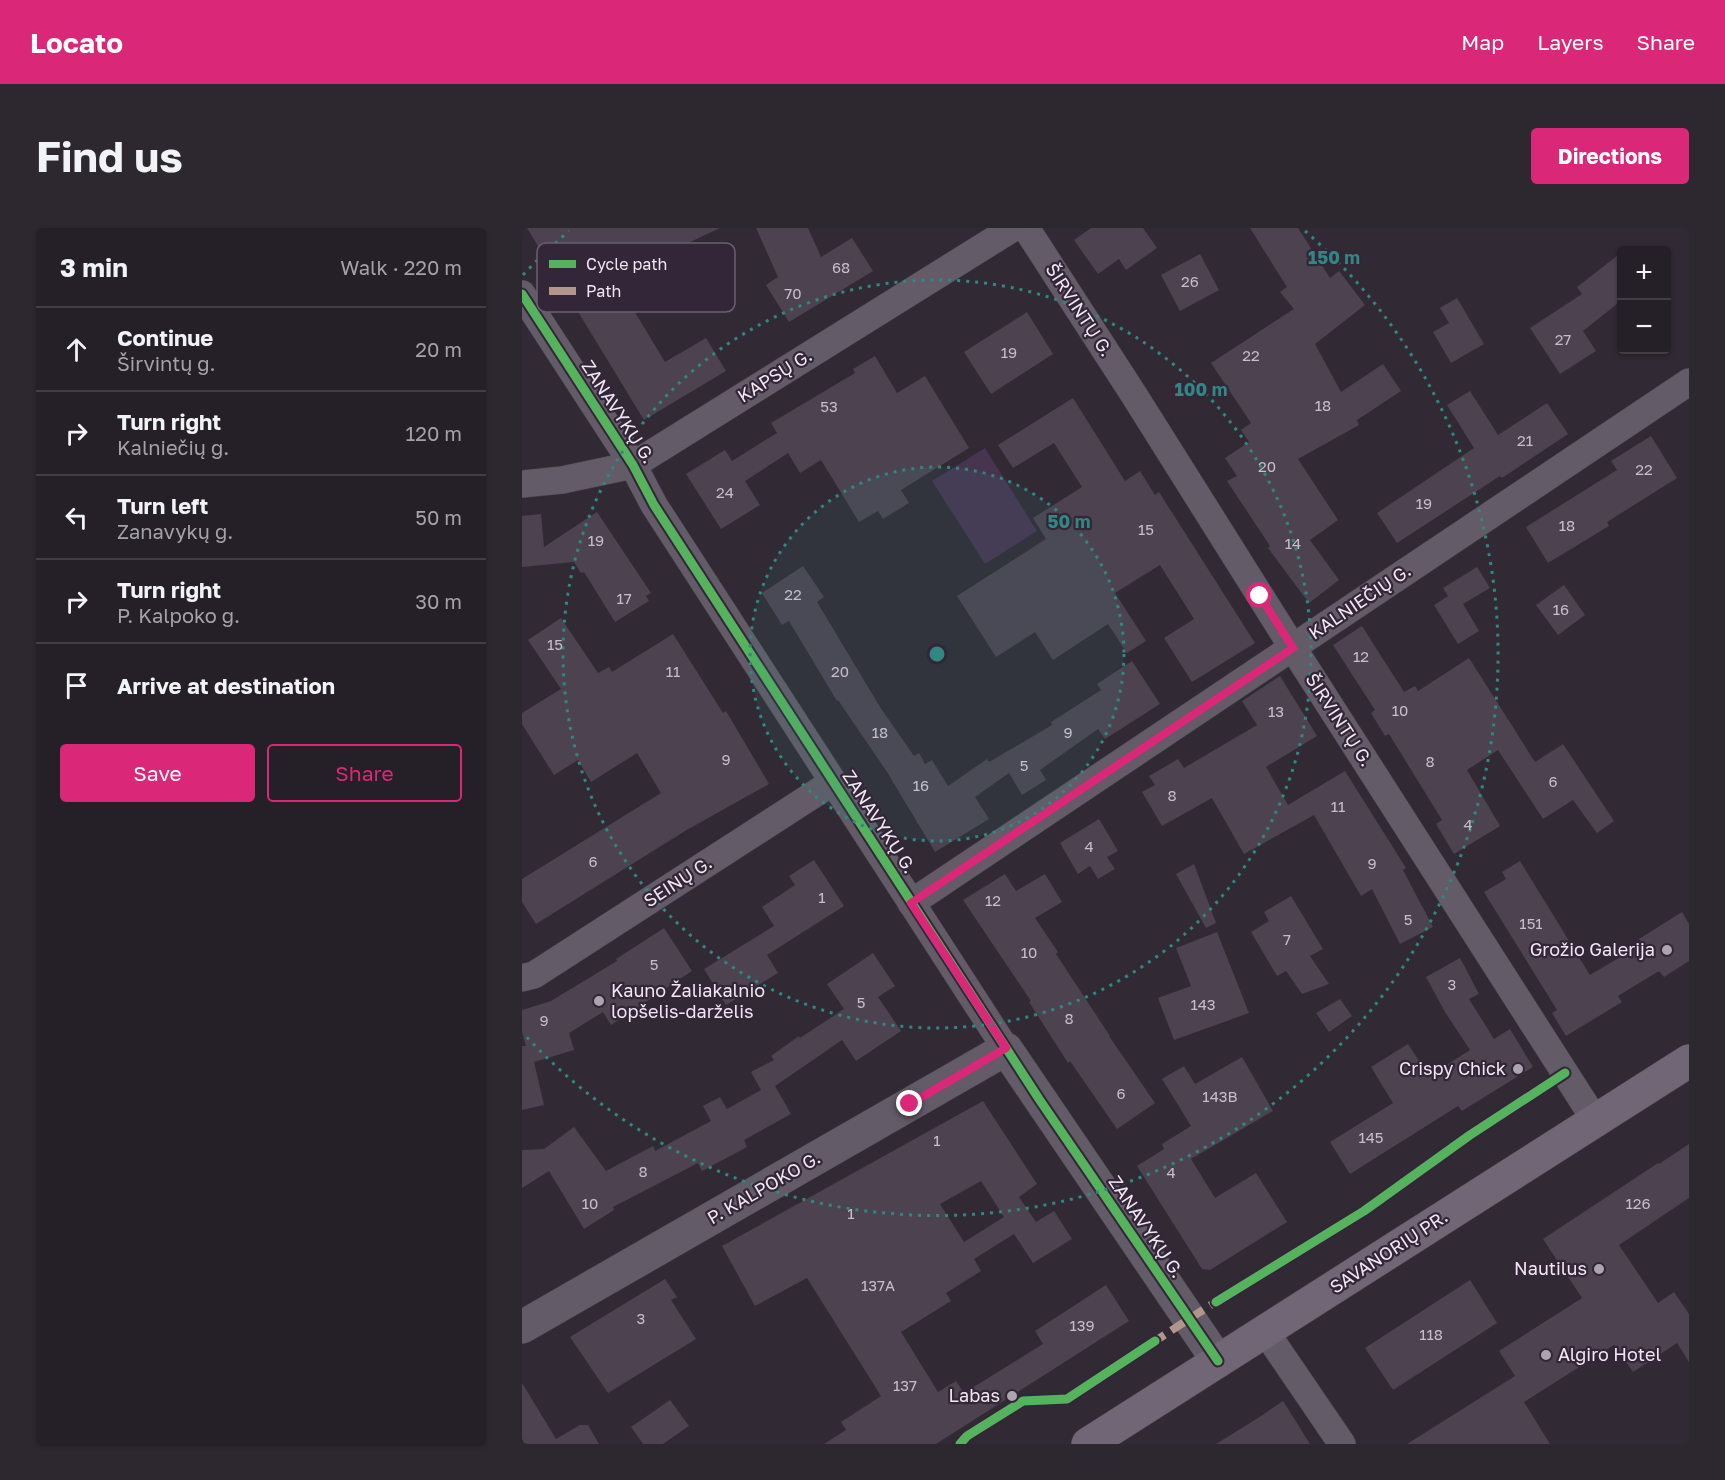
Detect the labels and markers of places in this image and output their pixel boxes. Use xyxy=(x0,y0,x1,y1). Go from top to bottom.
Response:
centre of rings xyxy=(927,644,947,664)
place label: Grožio Galerija xyxy=(1530,938,1655,960)
marker: Grožio Galerija xyxy=(1660,943,1674,957)
place label: Kauno Žaliakalnio lopšelis-darželis xyxy=(611,979,765,1022)
marker: Kauno Žaliakalnio lopšelis-darželis xyxy=(592,994,606,1008)
place label: Crispy Chick xyxy=(1399,1057,1506,1079)
marker: Crispy Chick xyxy=(1511,1062,1525,1076)
place label: Nautilus xyxy=(1514,1257,1587,1279)
marker: Nautilus xyxy=(1592,1262,1606,1276)
place label: Algiro Hotel xyxy=(1558,1343,1661,1365)
marker: Algiro Hotel xyxy=(1539,1348,1553,1362)
place label: Labas xyxy=(949,1384,1000,1406)
marker: Labas xyxy=(1005,1389,1019,1403)

